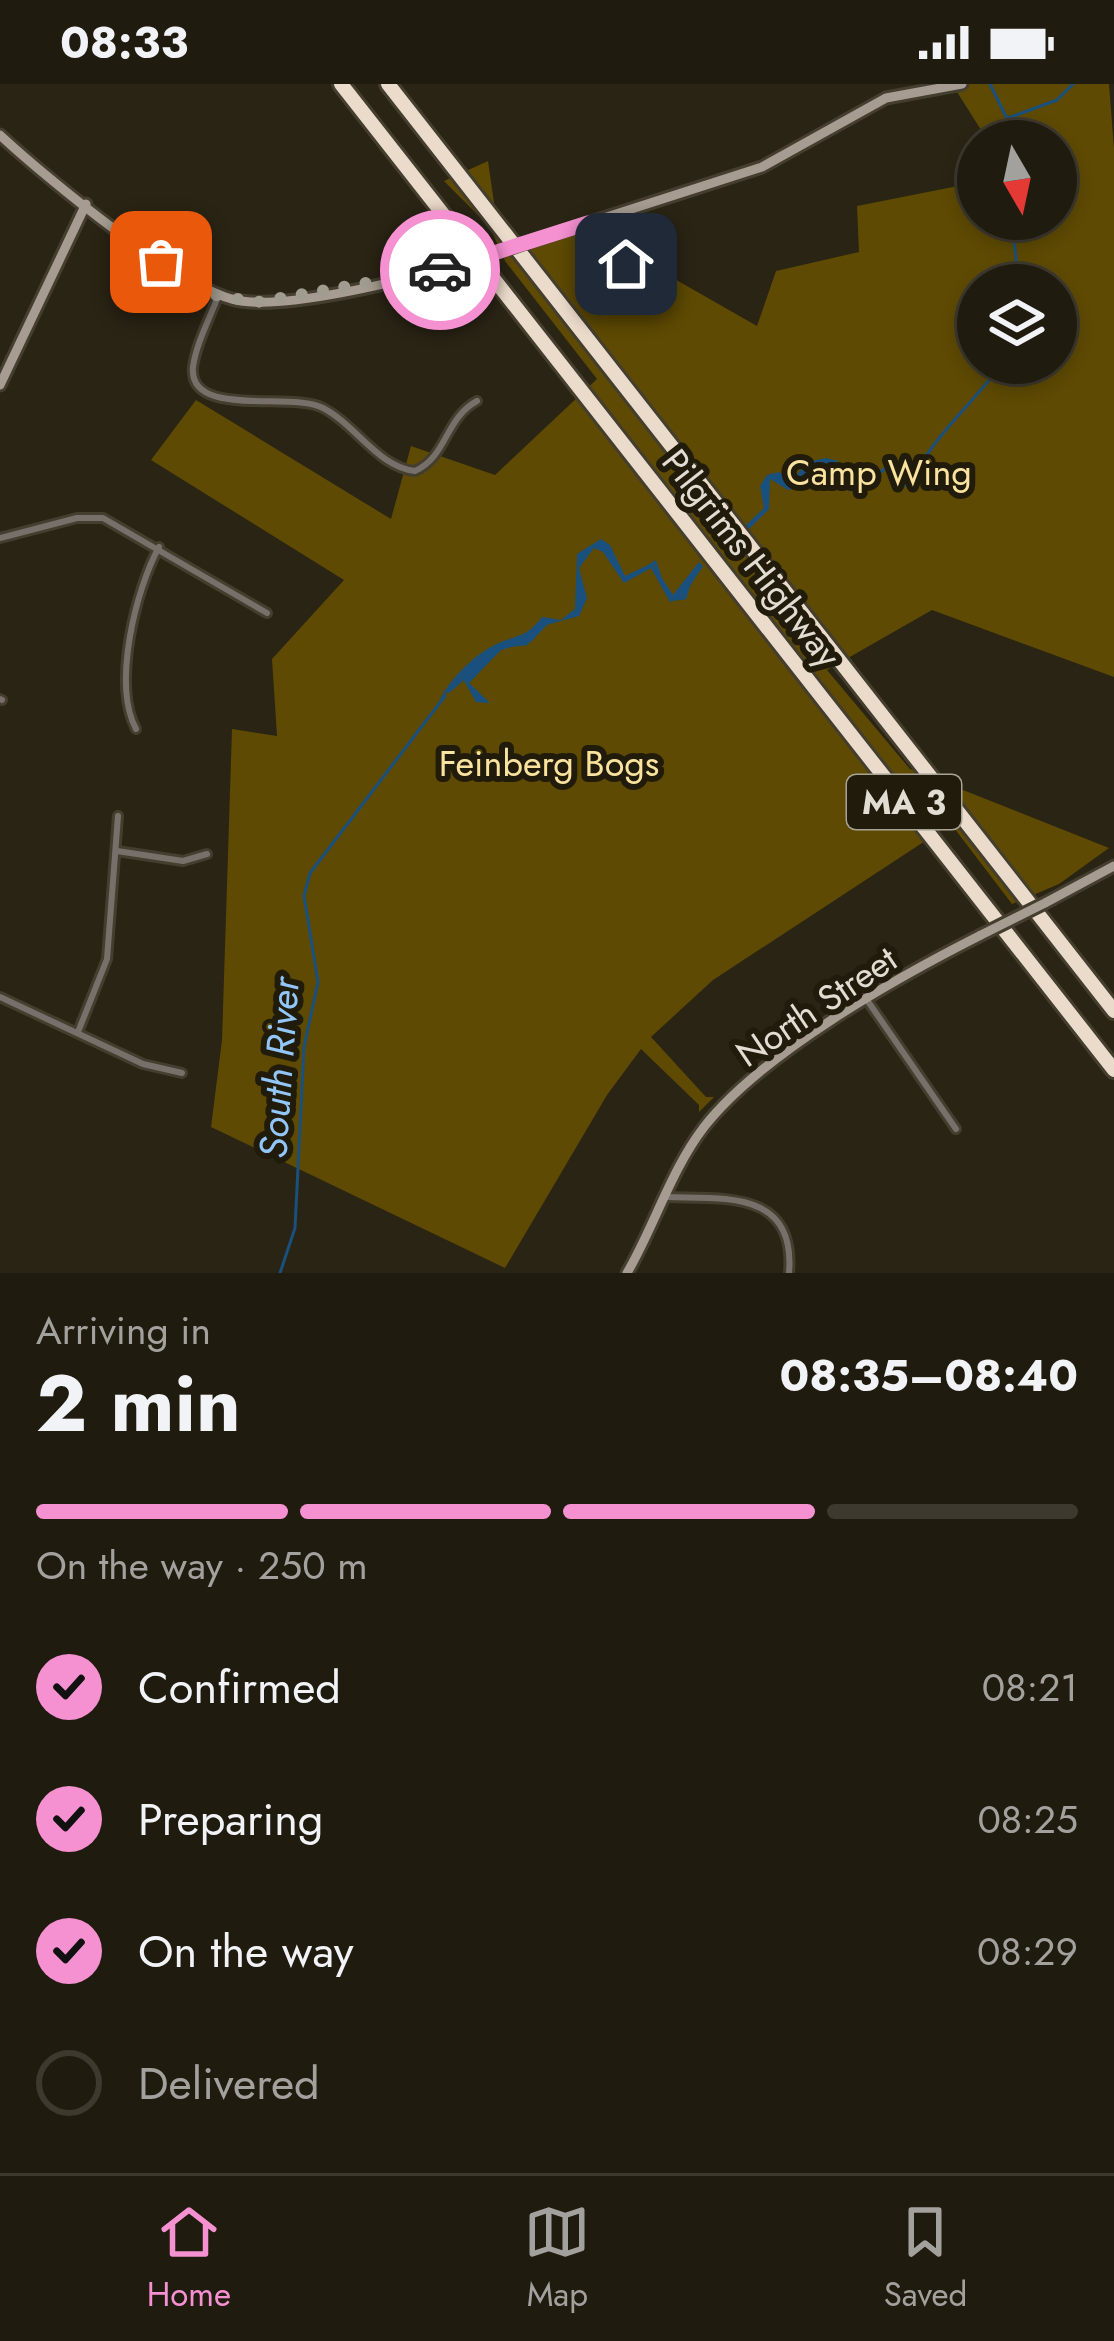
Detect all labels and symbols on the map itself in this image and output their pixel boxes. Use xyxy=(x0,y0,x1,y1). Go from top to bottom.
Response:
north arrow xyxy=(957,120,1077,240)
courier xyxy=(380,210,500,330)
pin xyxy=(110,211,212,313)
pin xyxy=(575,213,677,315)
street label: Pilgrims Highway xyxy=(650,438,854,678)
park label: Camp Wing xyxy=(786,446,972,498)
park label: Feinberg Bogs xyxy=(439,737,659,789)
road number: MA 3 xyxy=(847,775,961,829)
street label: North Street xyxy=(725,933,907,1079)
water label: South River xyxy=(244,973,314,1161)

